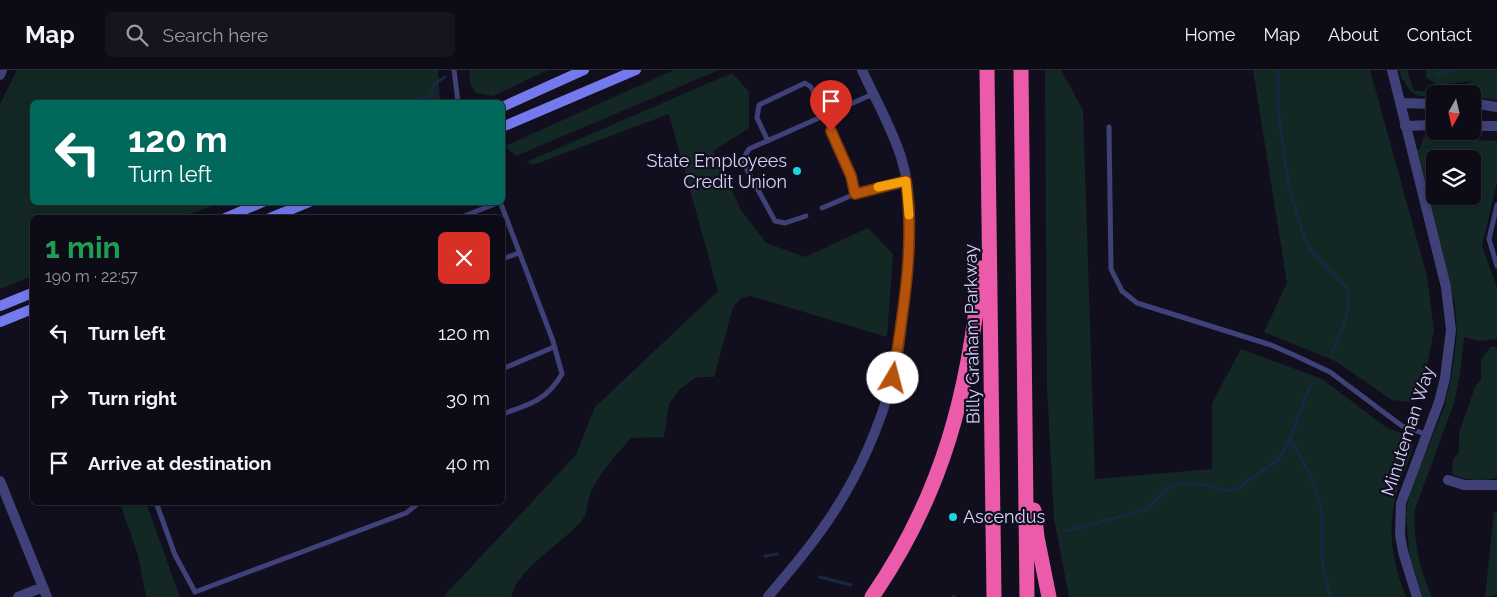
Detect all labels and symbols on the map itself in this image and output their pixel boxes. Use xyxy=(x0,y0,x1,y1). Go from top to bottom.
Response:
pin xyxy=(810,80,852,131)
north arrow xyxy=(1426,85,1481,140)
place label: State Employees Credit Union xyxy=(646,150,787,192)
marker: State Employees Credit Union xyxy=(791,165,803,177)
street label: Billy Graham Parkway xyxy=(959,244,984,424)
position arrow xyxy=(866,351,918,403)
street label: Minuteman Way xyxy=(1377,363,1438,498)
place label: Ascendus xyxy=(963,506,1045,527)
marker: Ascendus xyxy=(947,511,959,523)

